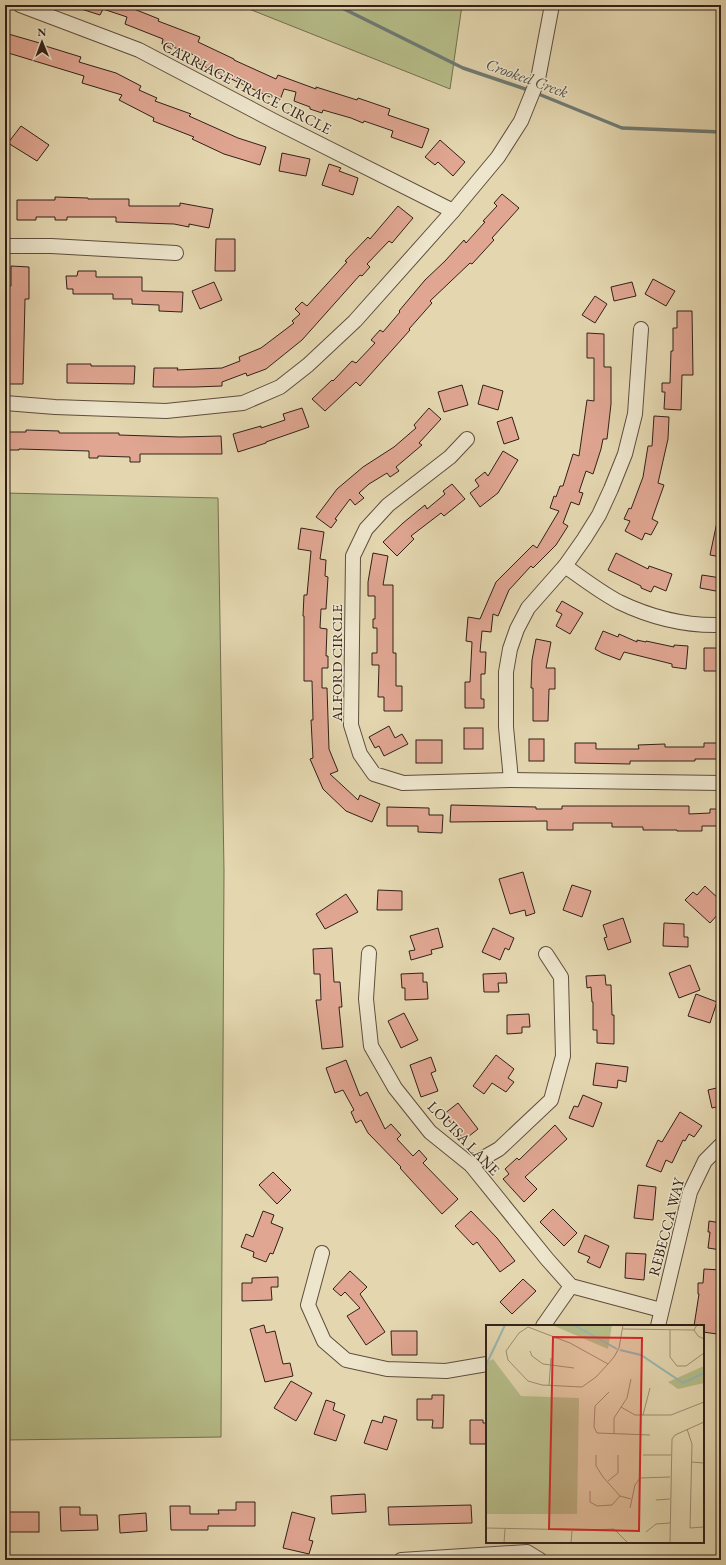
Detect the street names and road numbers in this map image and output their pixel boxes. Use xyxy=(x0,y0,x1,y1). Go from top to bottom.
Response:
street label: CARRIAGE TRACE CIRCLE xyxy=(159,36,335,138)
street label: ALFORD CIRCLE xyxy=(327,604,346,723)
street label: LOUISA LANE xyxy=(424,1097,505,1180)
street label: REBECCA WAY xyxy=(644,1175,689,1278)

